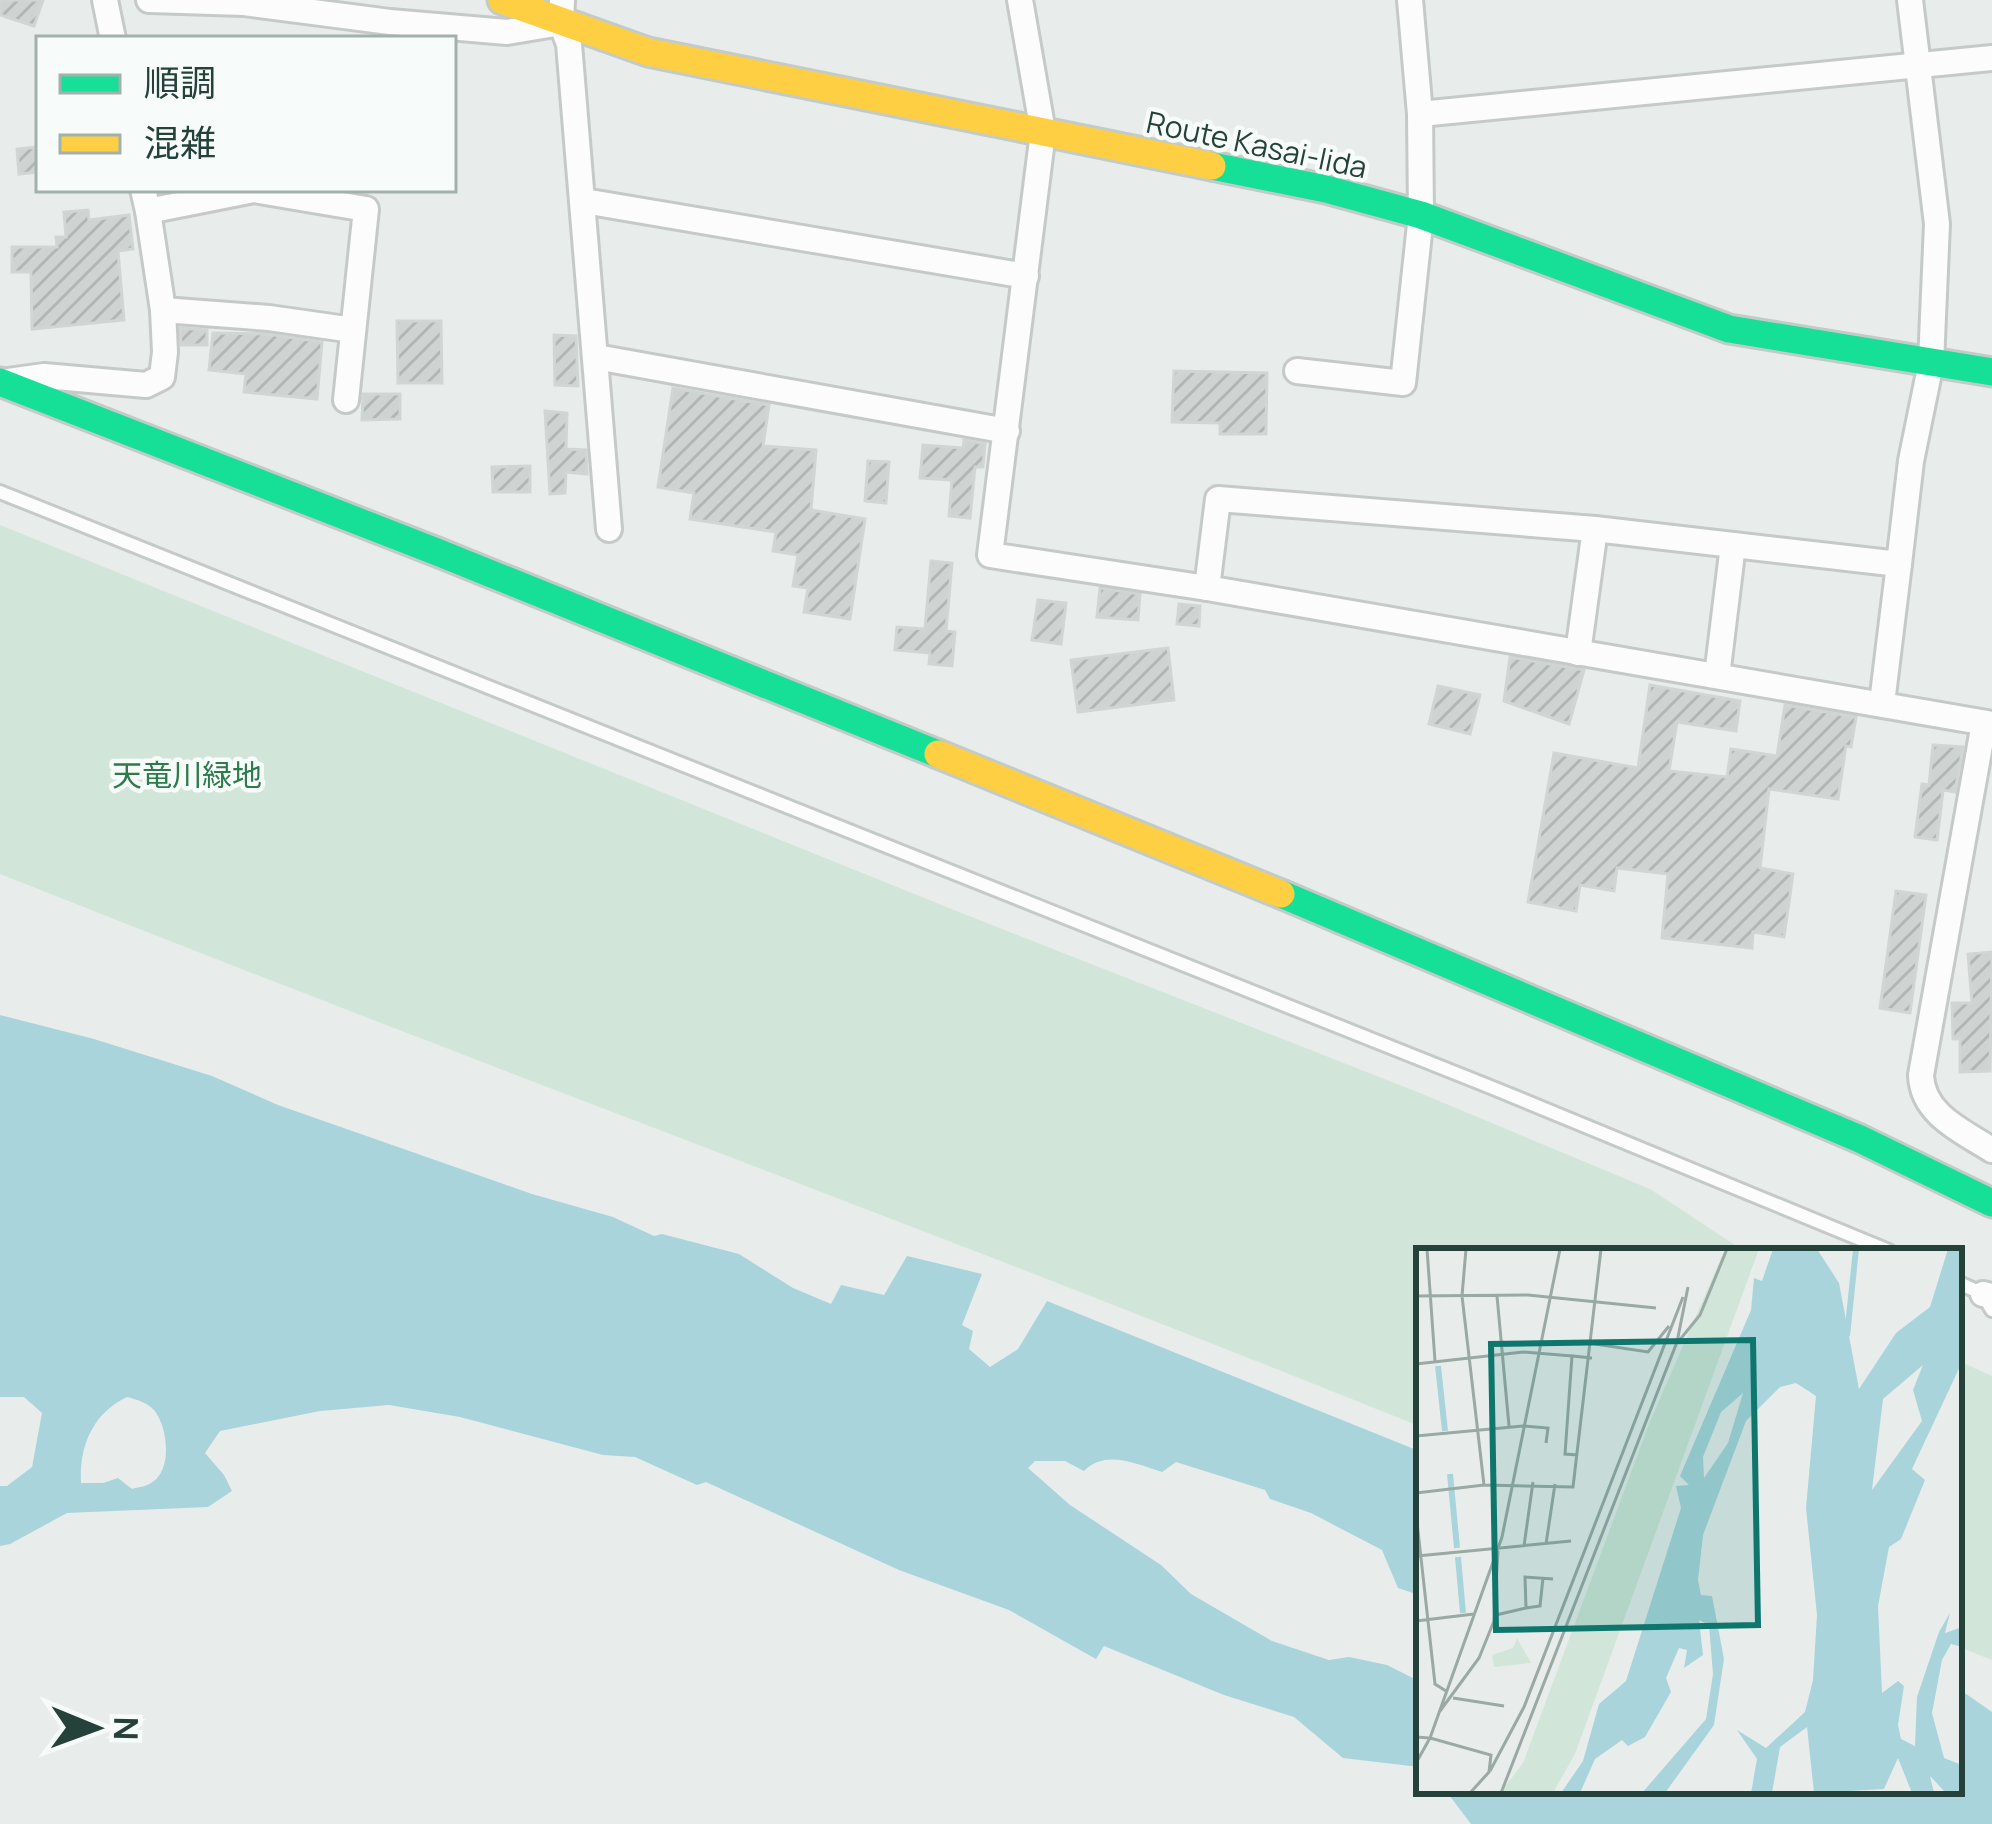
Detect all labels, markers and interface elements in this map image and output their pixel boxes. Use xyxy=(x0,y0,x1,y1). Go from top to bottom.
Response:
legend xyxy=(36,36,456,192)
text: 順調 xyxy=(144,58,216,107)
street label: Route Kasai-Iida xyxy=(1143,101,1371,187)
text: 混雑 xyxy=(144,118,216,167)
park label: 天竜川緑地 xyxy=(112,754,262,795)
inset map xyxy=(1416,1248,1962,1794)
north arrow xyxy=(36,1668,156,1788)
text: N xyxy=(104,1716,149,1741)

